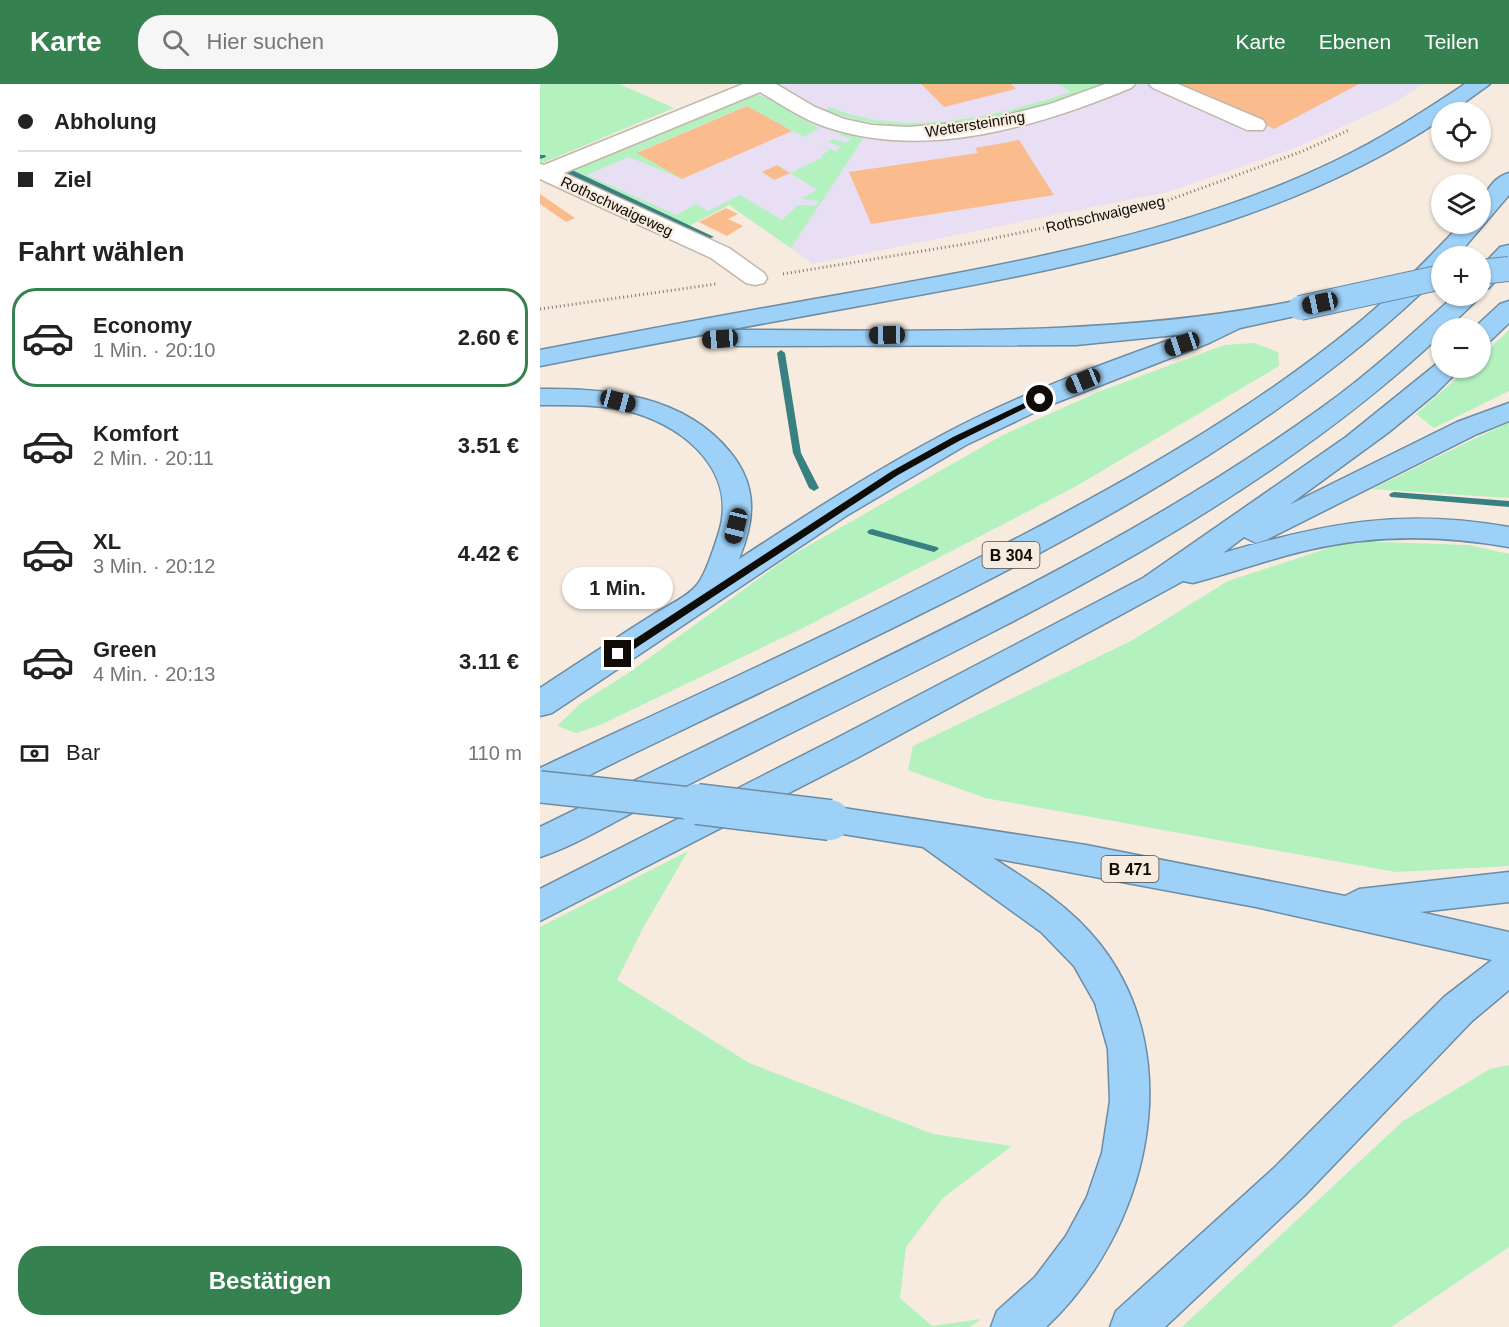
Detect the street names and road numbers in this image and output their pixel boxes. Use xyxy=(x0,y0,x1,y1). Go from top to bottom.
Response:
street label: Wettersteinring xyxy=(924,108,1026,140)
street label: Rothschwaigeweg xyxy=(558,173,676,239)
street label: Rothschwaigeweg xyxy=(1044,192,1166,236)
road number: B 304 xyxy=(982,542,1040,568)
road number: B 471 xyxy=(1102,856,1158,882)

